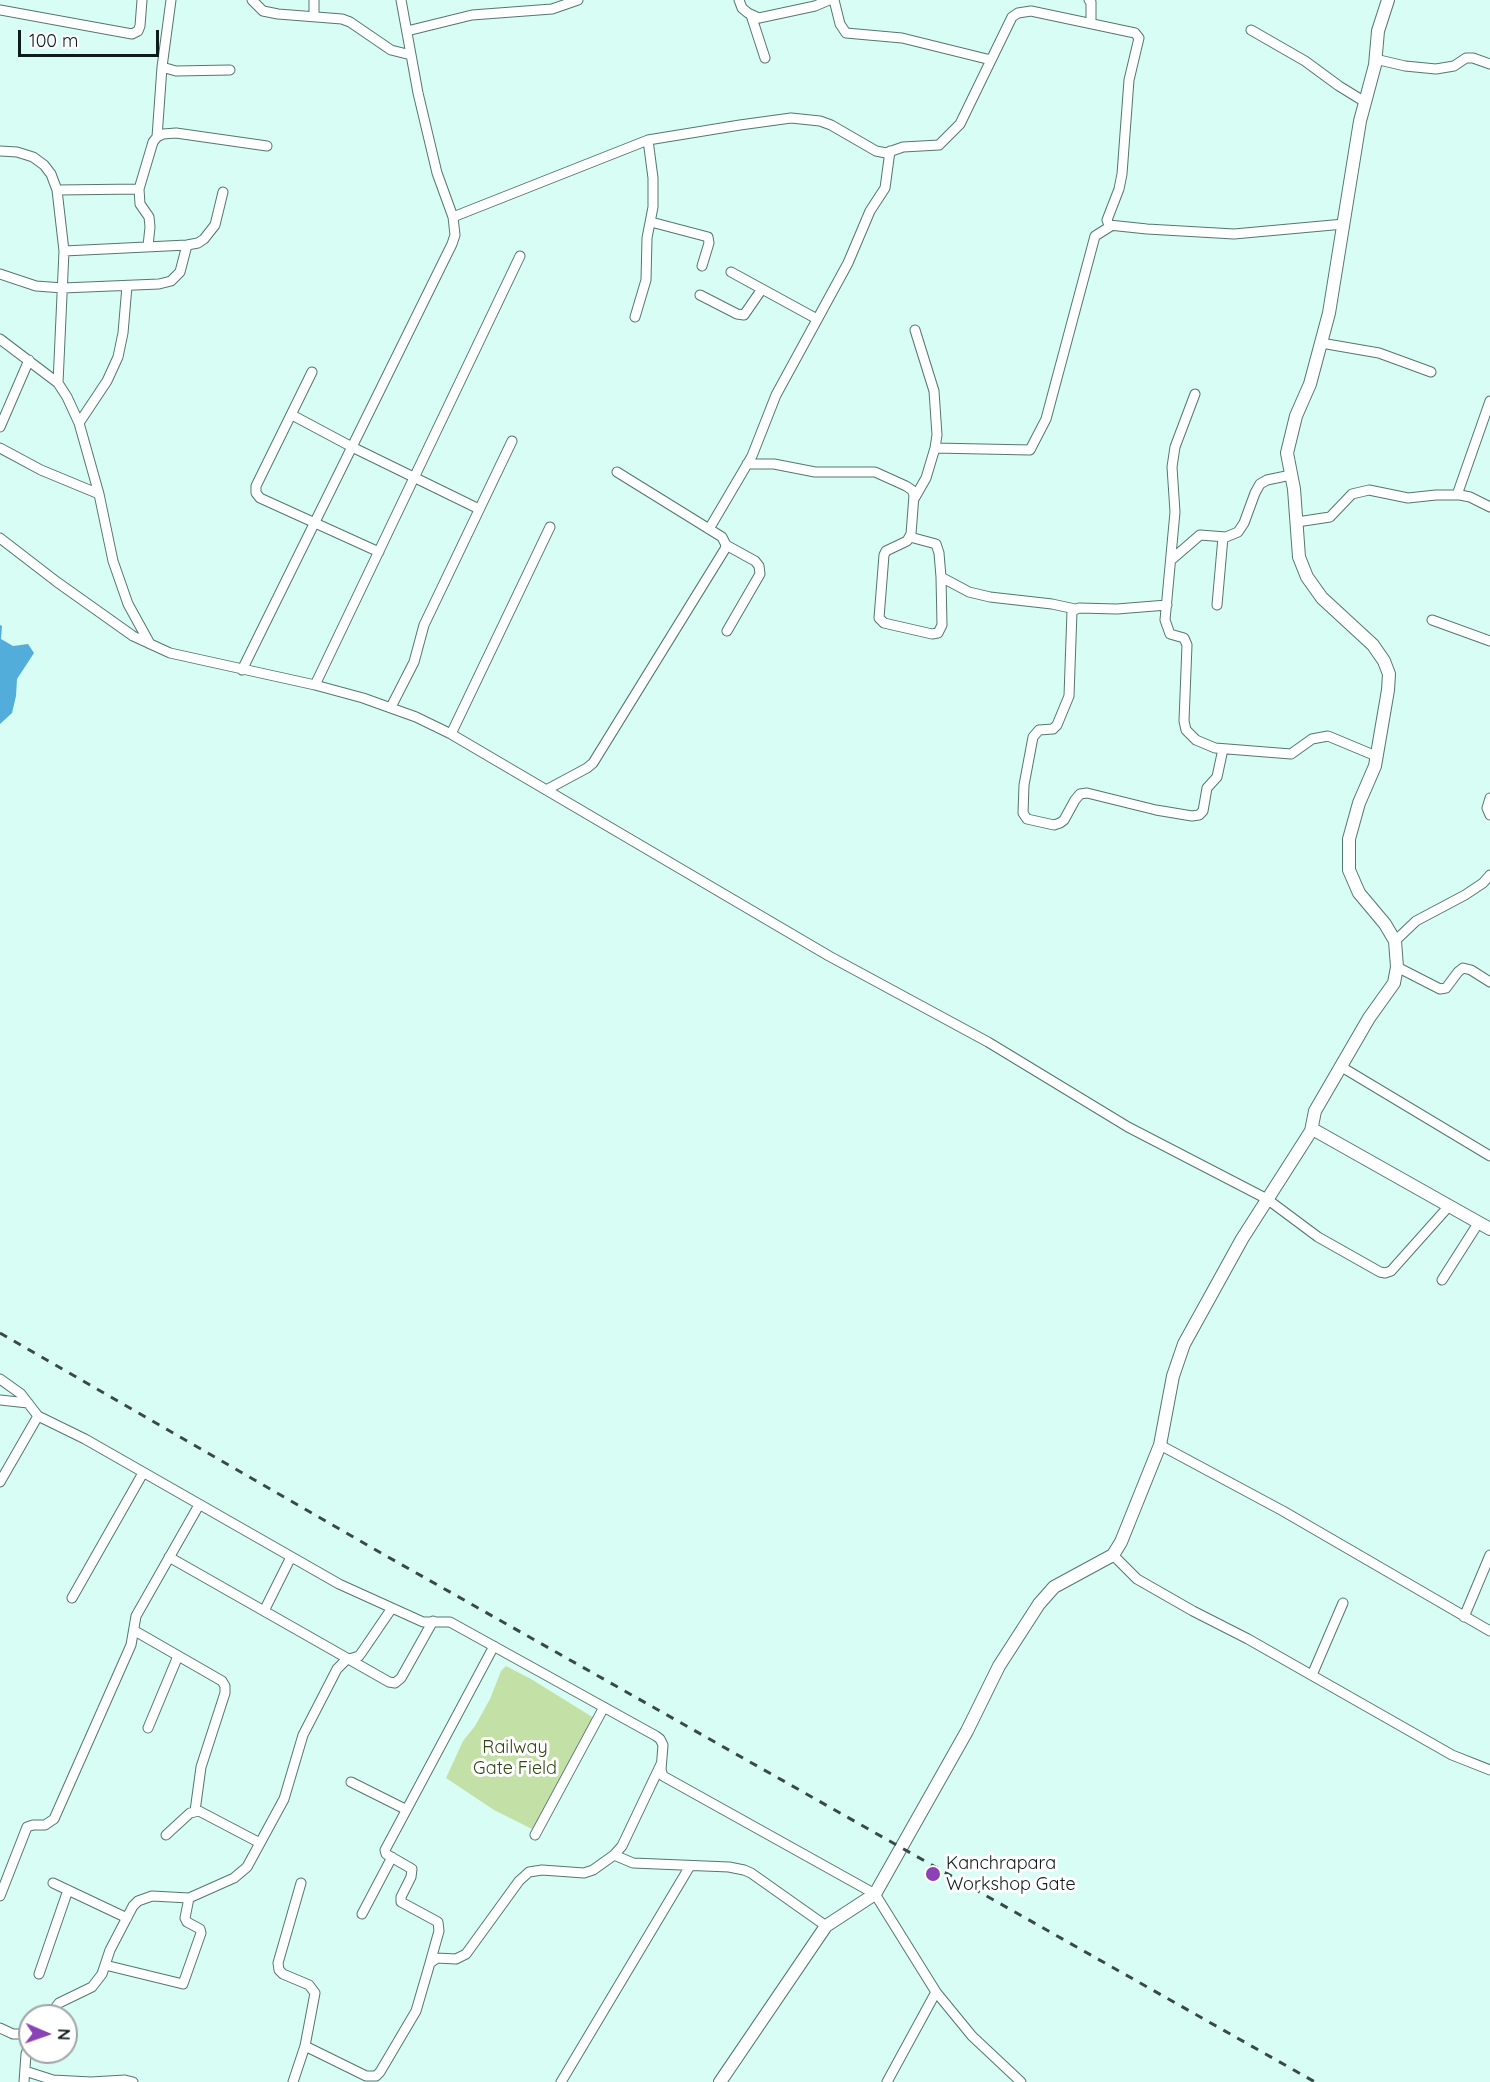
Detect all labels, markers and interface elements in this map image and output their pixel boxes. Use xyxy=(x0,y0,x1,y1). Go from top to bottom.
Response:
scale bar xyxy=(21,18,162,56)
text: 100 m xyxy=(29,29,78,52)
park label: Railway Gate Field xyxy=(473,1737,557,1780)
place label: Kanchrapara Workshop Gate xyxy=(946,1853,1076,1896)
marker: Kanchrapara Workshop Gate xyxy=(924,1865,942,1883)
north arrow xyxy=(18,2004,78,2064)
text: N xyxy=(54,2028,74,2041)

